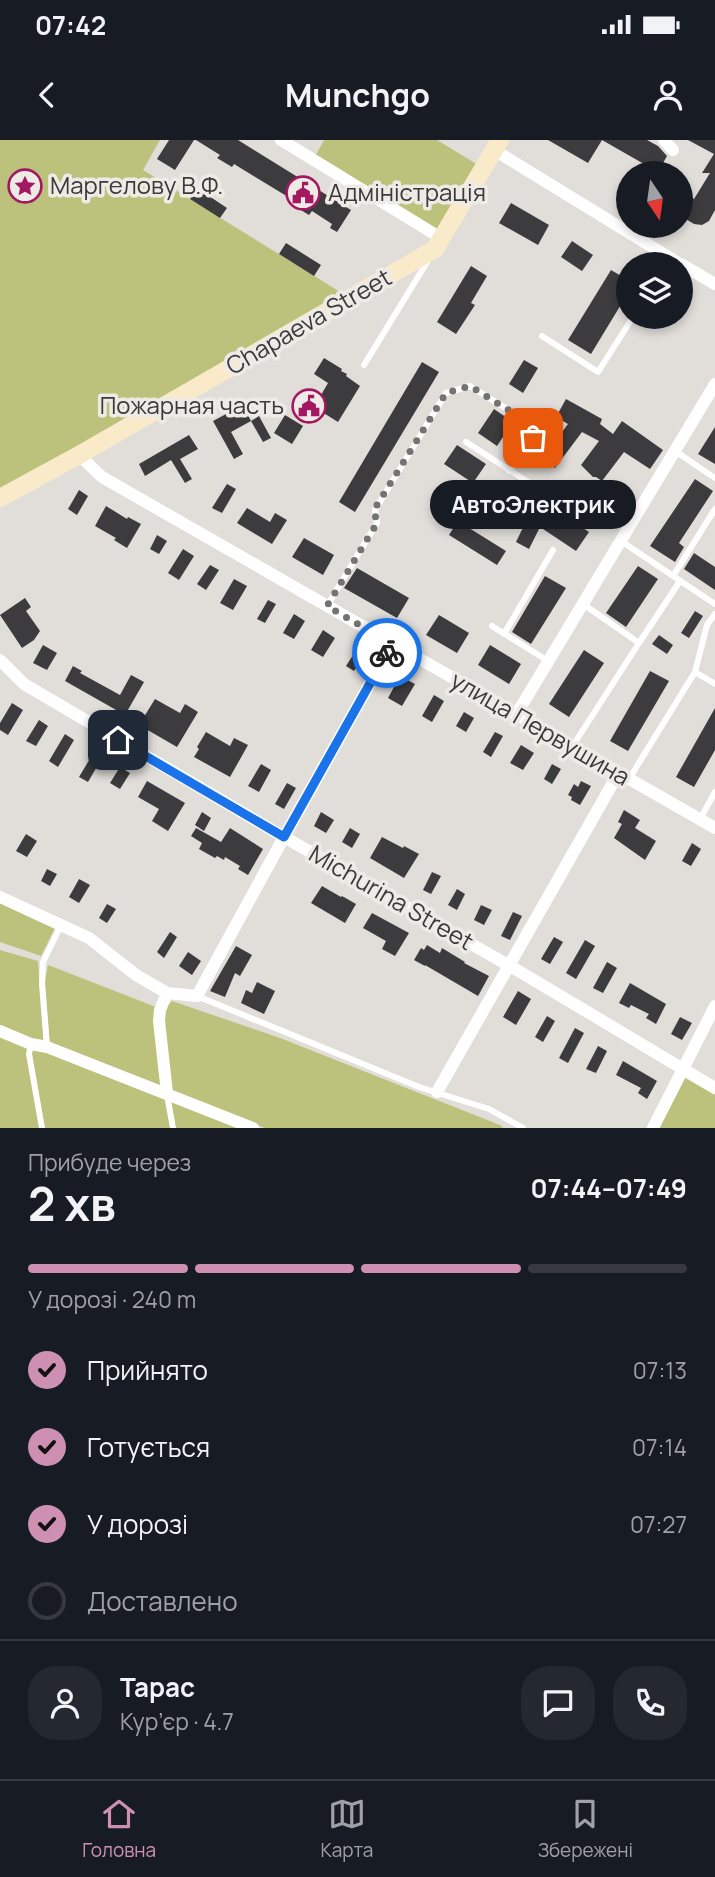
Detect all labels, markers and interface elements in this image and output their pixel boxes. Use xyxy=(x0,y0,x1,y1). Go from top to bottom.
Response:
text: 07:42 xyxy=(35,7,106,43)
text: Munchgo xyxy=(285,73,430,117)
icon: back xyxy=(28,76,66,114)
icon: person xyxy=(649,76,687,114)
north arrow xyxy=(616,161,693,238)
map controls xyxy=(616,161,693,329)
place icon: Маргелову В.Ф. xyxy=(6,167,44,205)
place label: Маргелову В.Ф. xyxy=(50,168,223,201)
public building icon: Адміністрація xyxy=(284,174,322,212)
place label: Адміністрація xyxy=(328,175,486,208)
button: layers xyxy=(616,252,693,329)
street label: Chapaeva Street xyxy=(219,260,397,381)
public building icon: Пожарная часть xyxy=(290,387,328,425)
place label: Пожарная часть xyxy=(100,388,284,421)
pin xyxy=(503,408,563,468)
icon: bag xyxy=(514,419,552,457)
callout: АвтоЭлектрик xyxy=(430,480,636,529)
text: АвтоЭлектрик xyxy=(451,488,615,520)
courier xyxy=(352,618,422,688)
icon: bike xyxy=(368,634,406,672)
street label: улица Первушина xyxy=(445,663,637,793)
pin xyxy=(88,710,148,770)
icon: home xyxy=(99,721,137,759)
street label: Michurina Street xyxy=(304,836,480,957)
text: Прибуде через xyxy=(28,1146,191,1178)
text: 07:44–07:49 xyxy=(531,1170,687,1206)
text: 2 хв xyxy=(28,1172,116,1235)
text: У дорозі · 240 m xyxy=(28,1283,196,1315)
icon: check xyxy=(28,1351,66,1389)
text: Прийнято xyxy=(87,1352,208,1388)
text: 07:13 xyxy=(633,1354,687,1386)
icon: check xyxy=(28,1428,66,1466)
text: Готується xyxy=(87,1429,210,1465)
text: 07:14 xyxy=(632,1431,687,1463)
icon: check xyxy=(28,1505,66,1543)
text: У дорозі xyxy=(87,1506,188,1542)
text: 07:27 xyxy=(630,1508,687,1540)
text: Доставлено xyxy=(87,1583,238,1619)
button: person xyxy=(28,1666,102,1740)
button: chat xyxy=(521,1666,595,1740)
button: phone xyxy=(613,1666,687,1740)
text: Тарас xyxy=(120,1669,195,1705)
text: Кур’єр · 4.7 xyxy=(120,1705,234,1737)
tab: Головна xyxy=(82,1795,156,1863)
tab: Карта xyxy=(320,1795,373,1863)
tab: Збережені xyxy=(538,1795,633,1863)

